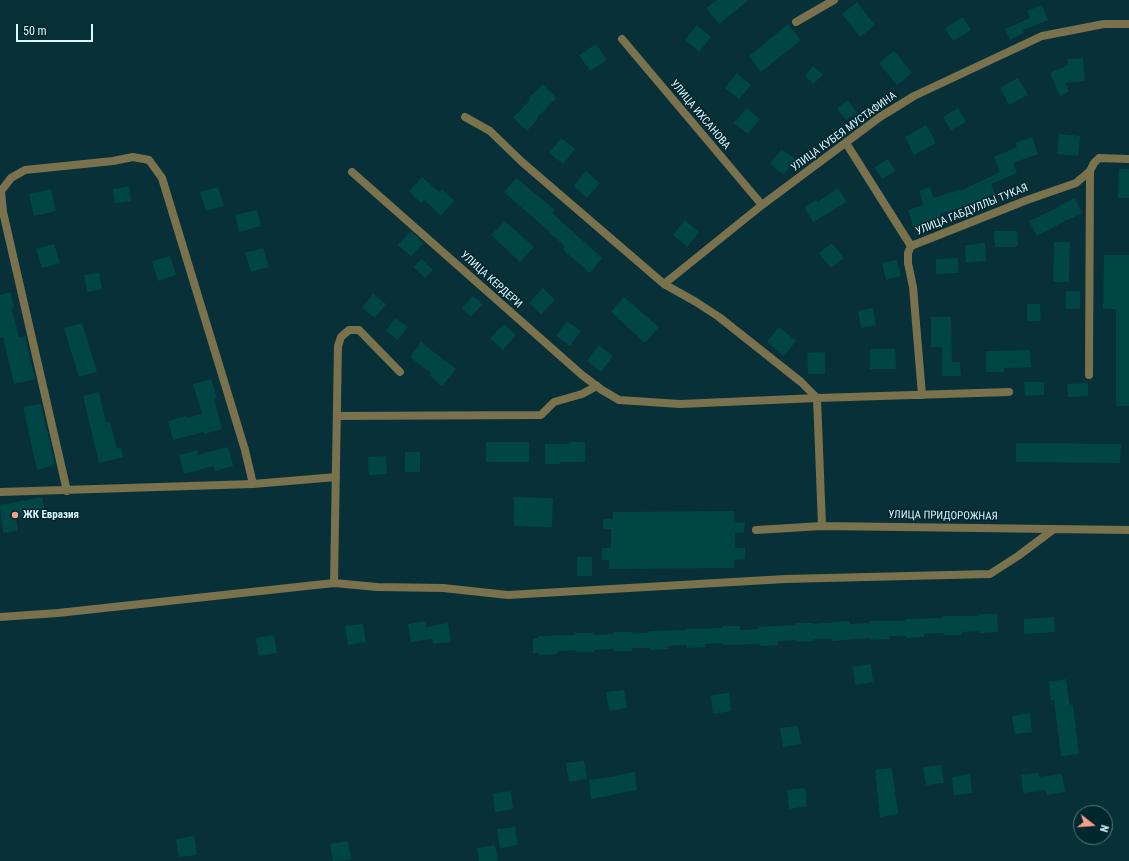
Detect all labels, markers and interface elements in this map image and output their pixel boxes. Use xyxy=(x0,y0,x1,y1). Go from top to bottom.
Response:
scale bar xyxy=(18,16,95,42)
text: 50 m xyxy=(23,24,47,38)
street label: УЛИЦА ИХСАНОВА xyxy=(667,78,733,152)
street label: УЛИЦА КУБЕЯ МУСТАФИНА xyxy=(789,89,899,175)
street label: УЛИЦА ГАБДУЛЛЫ ТУКАЯ xyxy=(914,181,1030,239)
street label: УЛИЦА КЕРДЕРИ xyxy=(458,249,524,311)
place label: ЖК Евразия xyxy=(23,508,79,522)
street label: УЛИЦА ПРИДОРОЖНАЯ xyxy=(888,508,998,524)
marker: ЖК Евразия xyxy=(10,510,20,520)
north arrow xyxy=(1073,805,1113,845)
text: N xyxy=(1097,823,1111,833)

